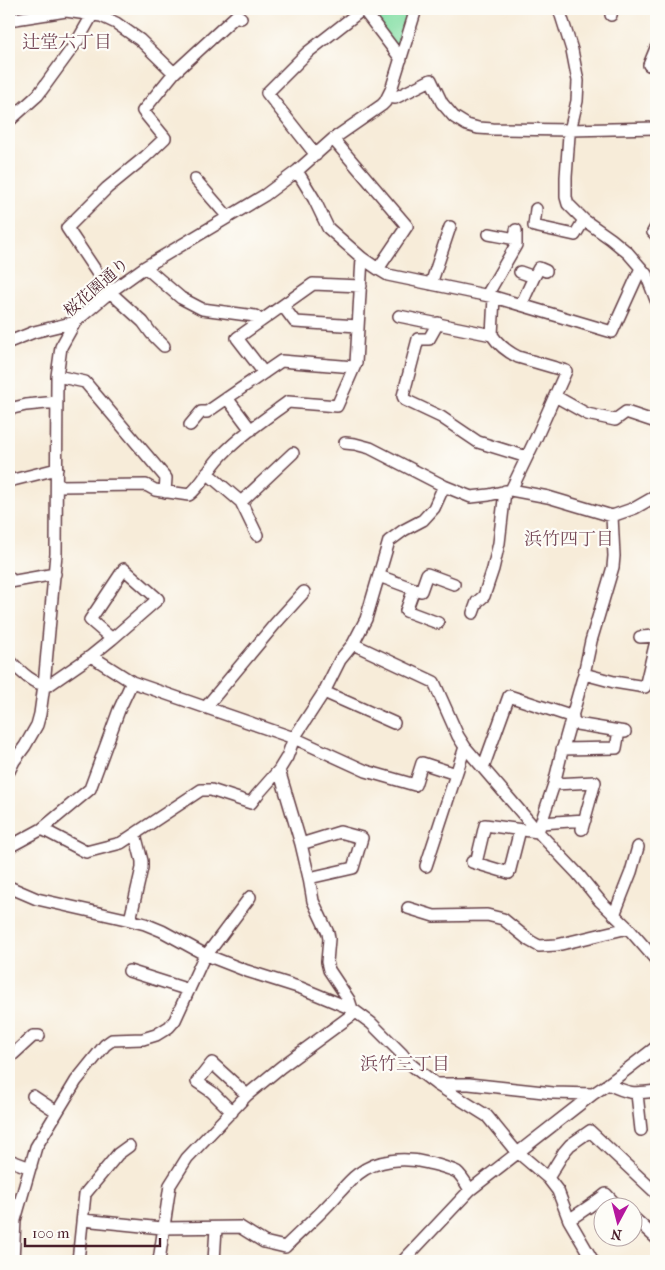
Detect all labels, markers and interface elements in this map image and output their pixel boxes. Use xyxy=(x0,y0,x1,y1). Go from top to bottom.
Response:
district label: 辻堂六丁目 xyxy=(22,32,112,53)
street label: 桜花園通り xyxy=(60,254,132,320)
district label: 浜竹四丁目 xyxy=(524,529,614,550)
district label: 浜竹三丁目 xyxy=(360,1054,450,1075)
north arrow xyxy=(592,1198,642,1248)
scale bar xyxy=(25,1215,160,1247)
text: 100 m xyxy=(32,1224,70,1242)
text: N xyxy=(610,1225,623,1243)

